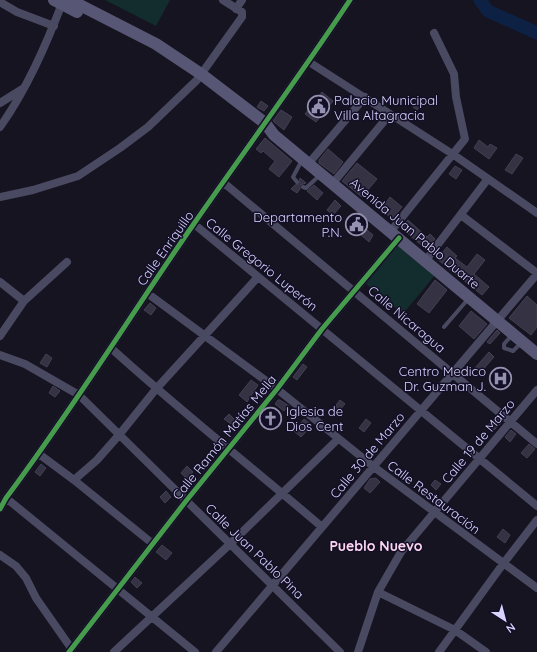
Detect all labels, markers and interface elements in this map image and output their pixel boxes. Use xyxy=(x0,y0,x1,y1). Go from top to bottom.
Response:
place label: Palacio Municipal Villa Altagracia xyxy=(334,92,438,123)
public building icon: Palacio Municipal Villa Altagracia xyxy=(306,94,332,120)
street label: Avenida Juan Pablo Duarte xyxy=(347,174,483,292)
street label: Calle Enriquillo xyxy=(133,207,197,288)
place label: Departamento P.N. xyxy=(253,209,342,240)
public building icon: Departamento P.N. xyxy=(344,211,370,237)
street label: Calle Gregorio Luperón xyxy=(203,214,321,314)
street label: Calle Nicaragua xyxy=(365,282,449,356)
place label: Centro Medico Dr. Guzman J. xyxy=(399,363,486,394)
hospital icon: Centro Medico Dr. Guzman J. xyxy=(488,365,514,391)
street label: Calle Ramón Matías Mella xyxy=(169,371,279,503)
street label: Calle 19 de Marzo xyxy=(438,396,518,486)
place label: Iglesia de Dios Cent xyxy=(286,403,343,434)
church icon: Iglesia de Dios Cent xyxy=(258,405,284,431)
street label: Calle 30 de Marzo xyxy=(326,409,408,501)
street label: Calle Restauración xyxy=(384,457,484,537)
street label: Calle Juan Pablo Pina xyxy=(203,500,307,602)
district label: Pueblo Nuevo xyxy=(329,537,423,555)
north arrow xyxy=(485,600,525,640)
text: N xyxy=(503,620,518,636)

